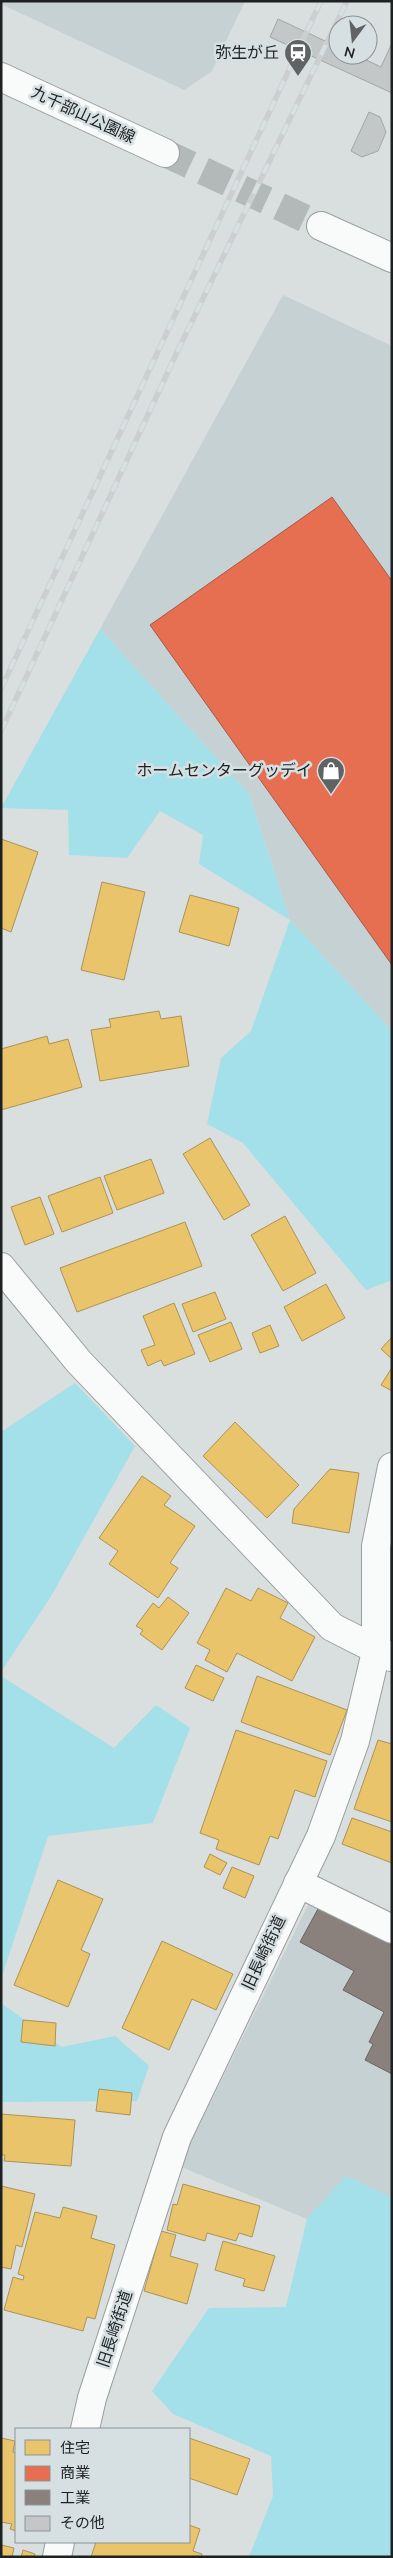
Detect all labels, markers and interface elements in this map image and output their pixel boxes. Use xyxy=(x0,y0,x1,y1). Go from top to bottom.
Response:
north arrow xyxy=(328,15,378,65)
station icon: 弥生が丘 xyxy=(283,38,313,77)
place label: 弥生が丘 xyxy=(215,42,279,64)
text: N xyxy=(342,42,357,63)
street label: 九千部山公園線 xyxy=(28,81,138,149)
shop icon: ホームセンターグッデイ xyxy=(316,756,346,795)
place label: ホームセンターグッデイ xyxy=(136,760,312,782)
street label: 旧長崎街道 xyxy=(237,1912,291,1994)
street label: 旧長崎街道 xyxy=(92,2288,138,2370)
legend xyxy=(15,2428,190,2543)
text: 住宅 xyxy=(60,2438,90,2458)
text: 商業 xyxy=(60,2463,90,2483)
text: 工業 xyxy=(60,2488,90,2508)
text: その他 xyxy=(60,2513,105,2533)

